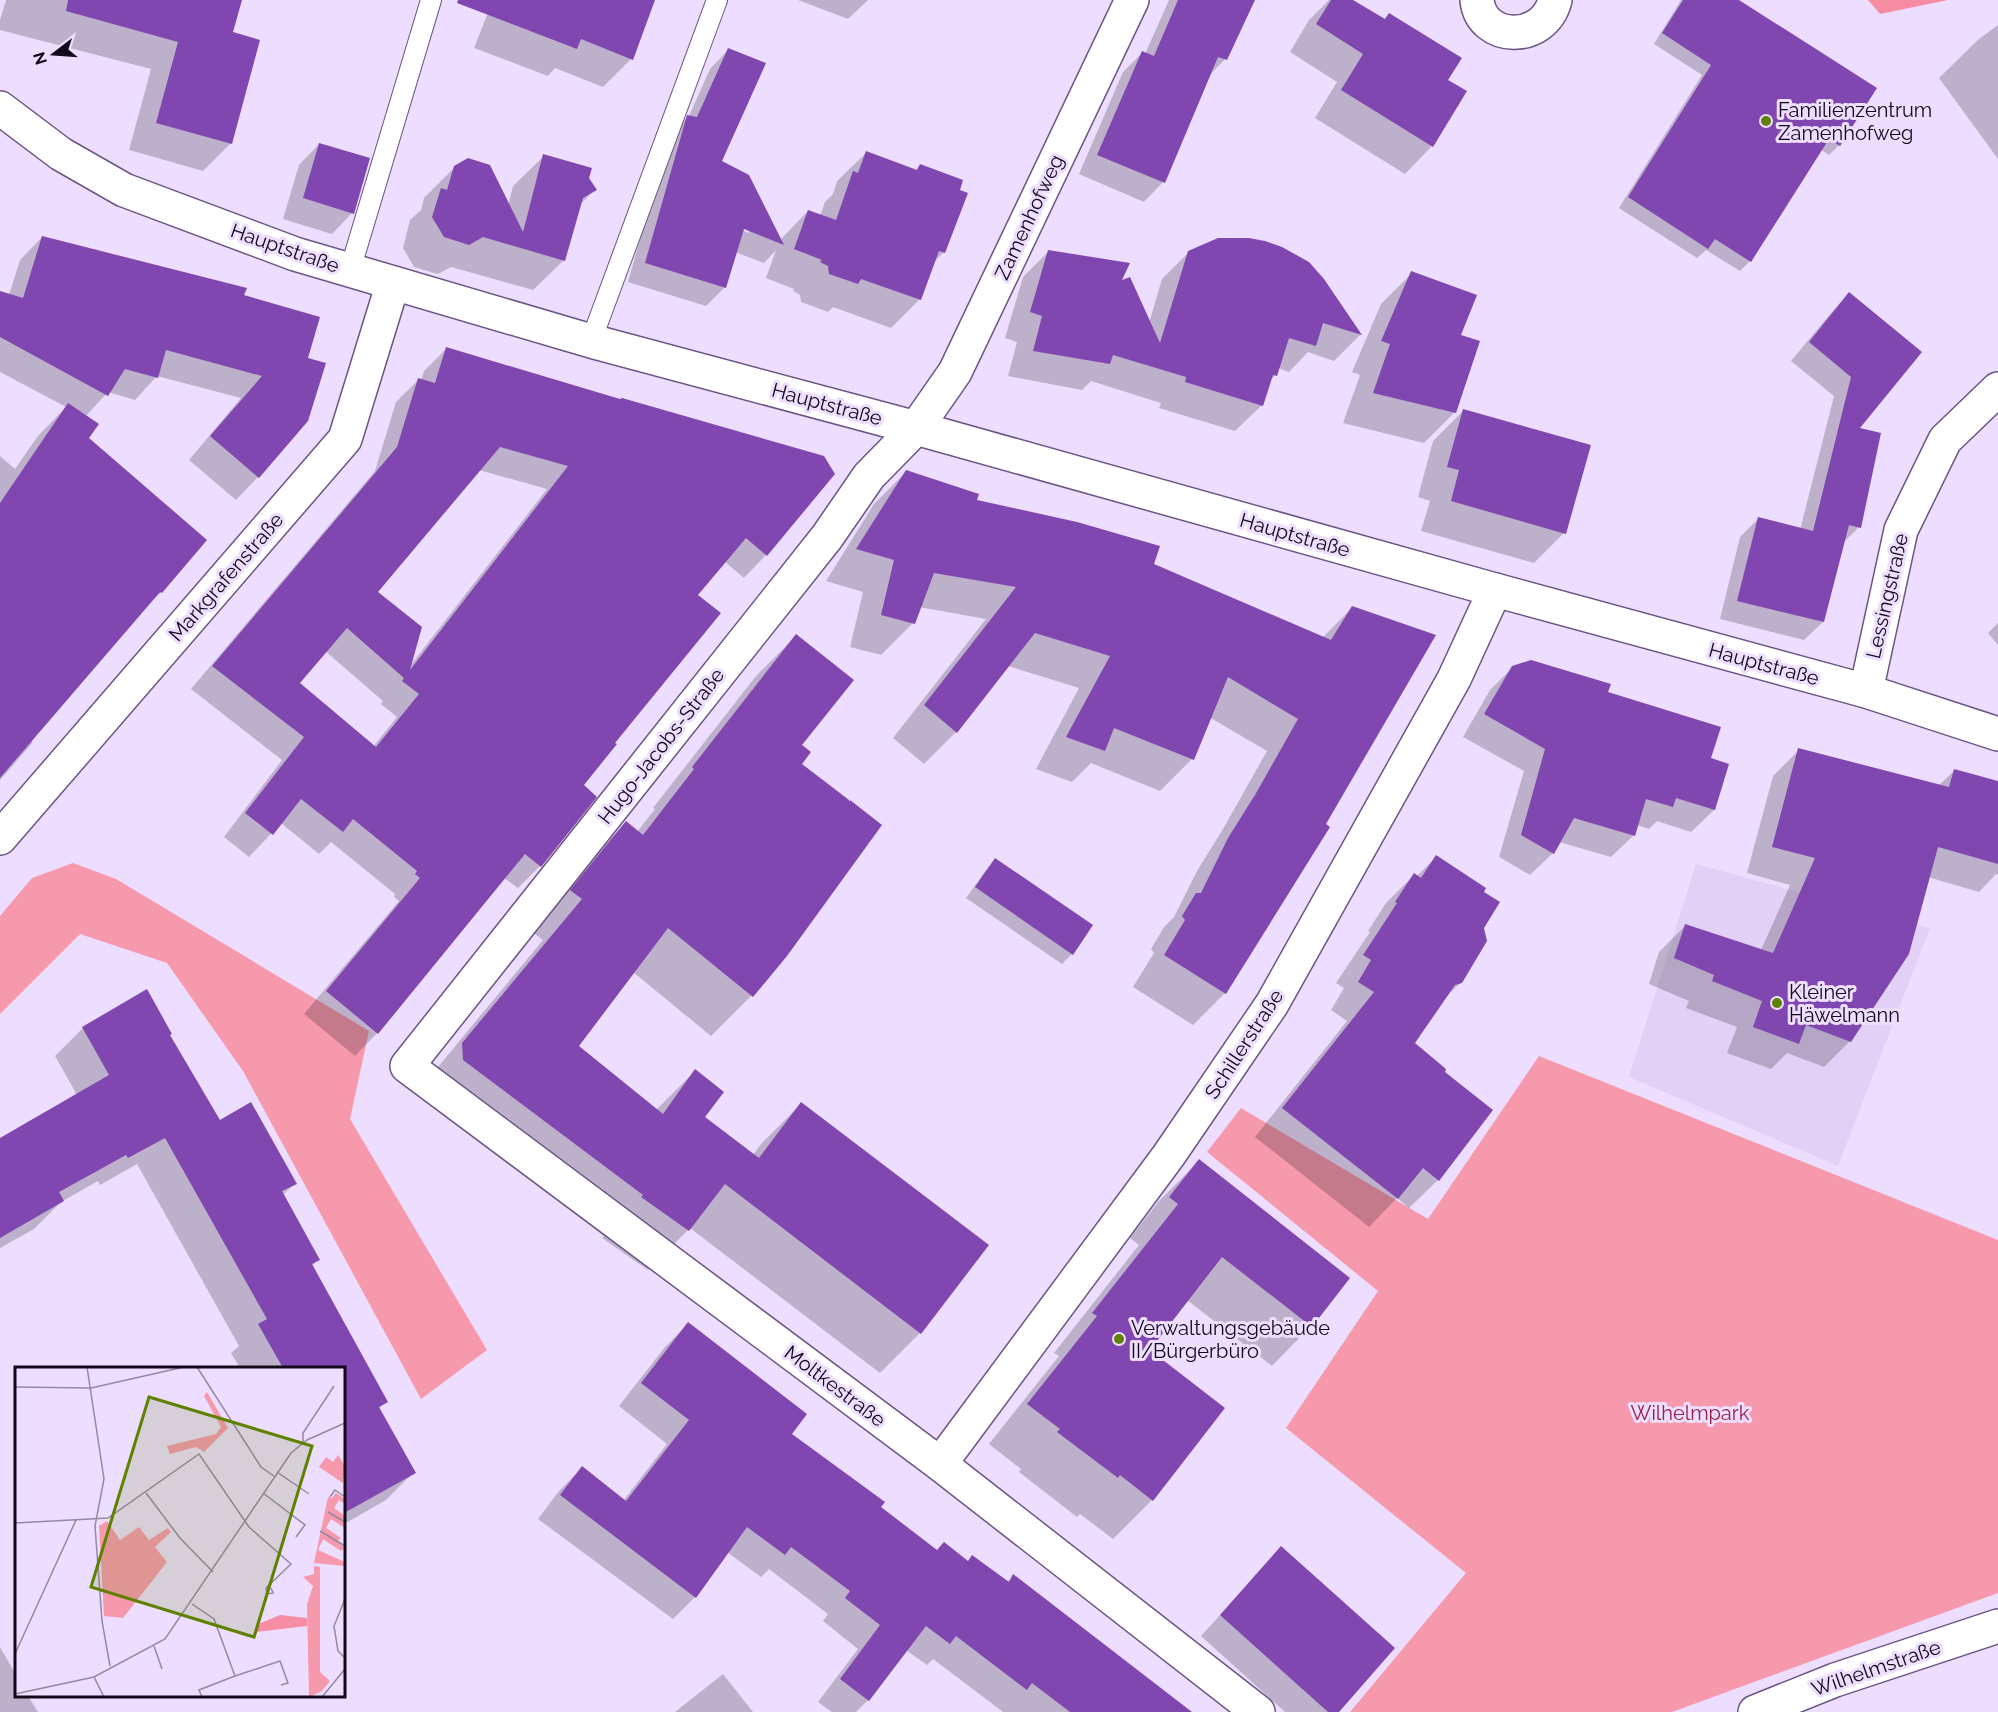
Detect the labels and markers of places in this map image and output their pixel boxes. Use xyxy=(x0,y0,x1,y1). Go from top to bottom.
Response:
place label: Familienzentrum Zamenhofweg xyxy=(1778,98,1932,145)
marker: Familienzentrum Zamenhofweg xyxy=(1759,114,1773,128)
place label: Kleiner Häwelmann xyxy=(1789,980,1900,1027)
marker: Kleiner Häwelmann xyxy=(1770,996,1784,1010)
place label: Verwaltungsgebäude II/Bürgerbüro xyxy=(1131,1316,1330,1363)
marker: Verwaltungsgebäude II/Bürgerbüro xyxy=(1112,1332,1126,1346)

